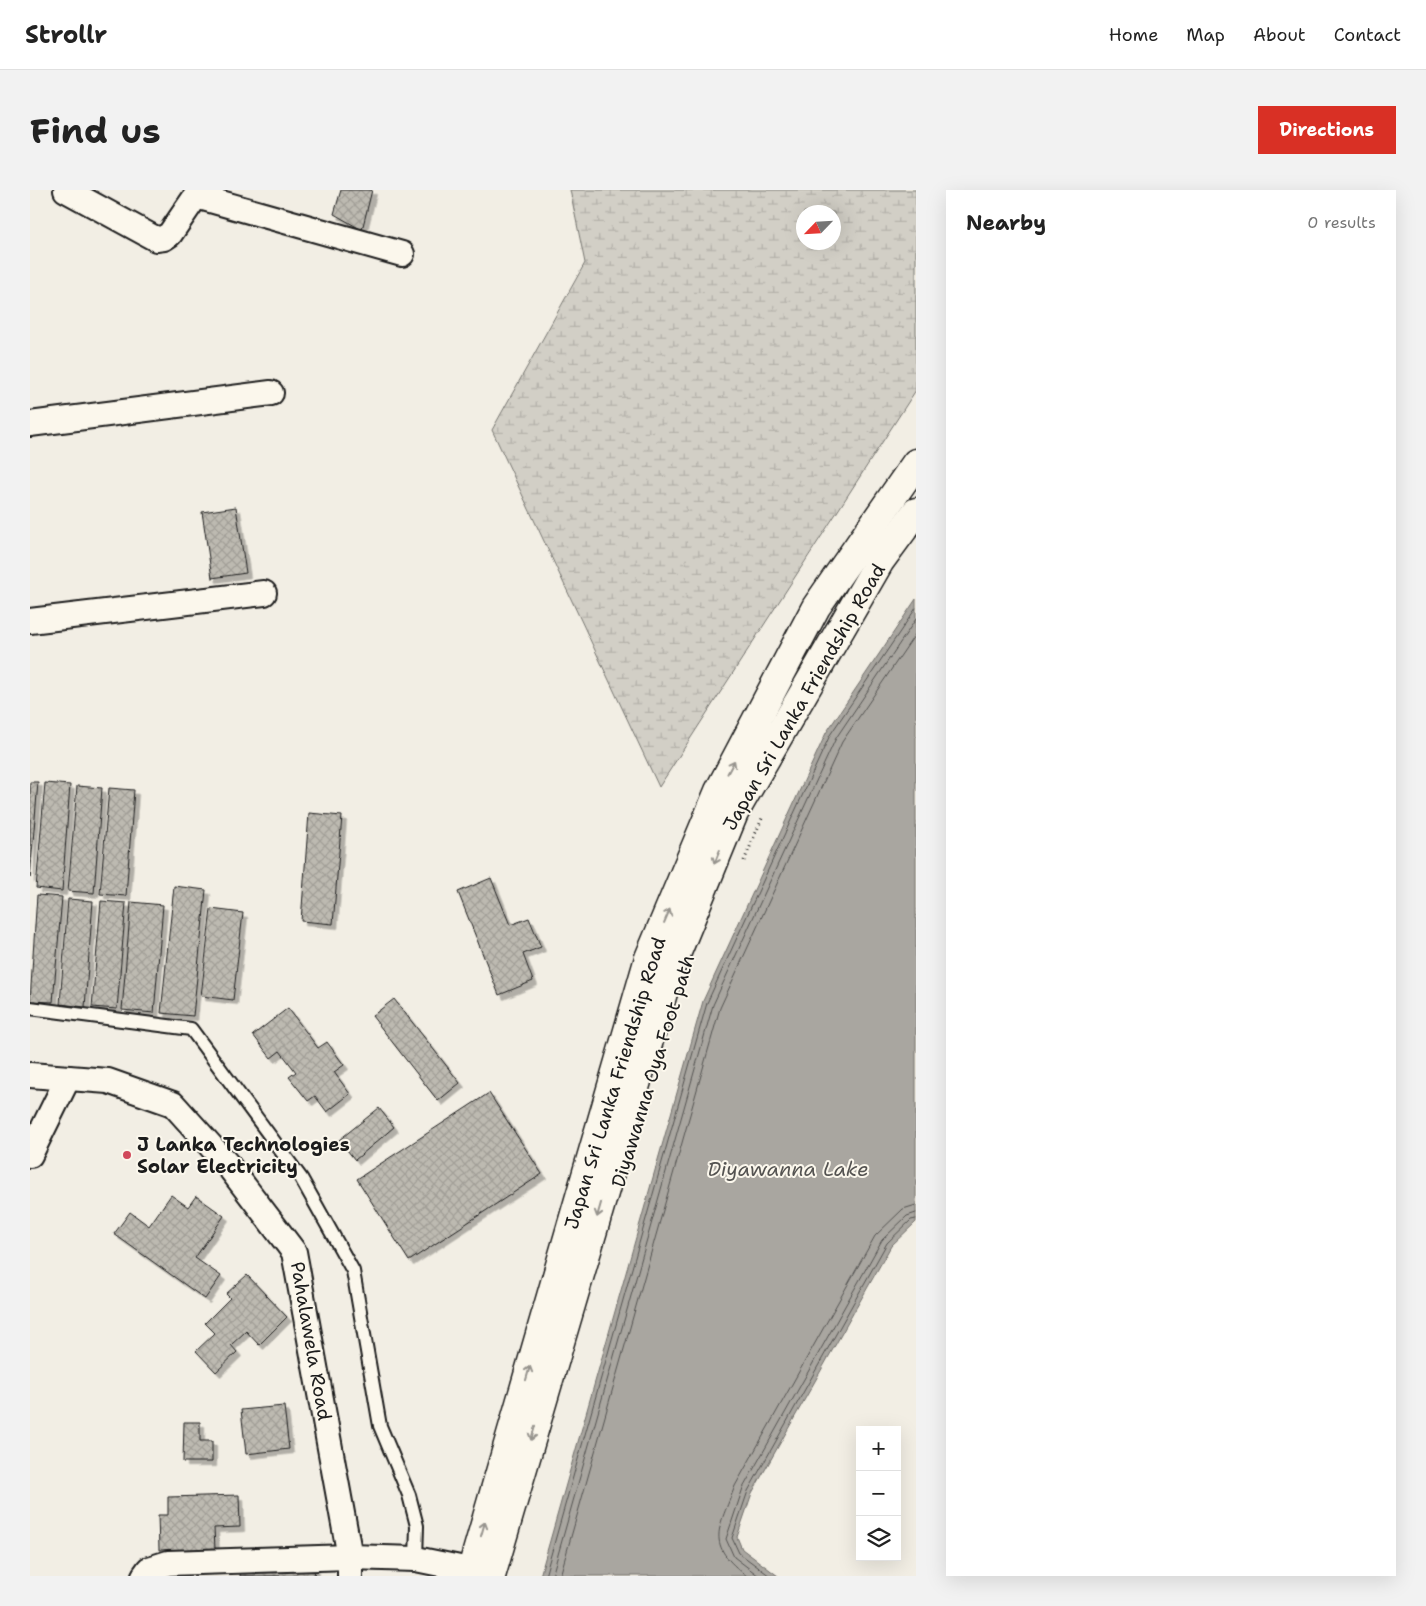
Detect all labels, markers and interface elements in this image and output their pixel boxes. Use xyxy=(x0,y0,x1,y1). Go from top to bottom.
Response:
text: Strollr xyxy=(25,19,107,51)
text: Home xyxy=(1109,23,1158,47)
text: Map xyxy=(1186,23,1225,47)
text: About xyxy=(1253,23,1306,47)
text: Contact xyxy=(1334,23,1401,47)
button: Directions xyxy=(1258,106,1396,154)
text: Find us xyxy=(30,107,161,154)
north arrow xyxy=(796,205,841,250)
text: Nearby xyxy=(966,209,1046,237)
text: 0 results xyxy=(1307,212,1376,233)
street label: Japan Sri Lanka Friendship Road xyxy=(717,559,891,835)
one-way arrow xyxy=(726,760,736,775)
one-way arrow xyxy=(711,849,721,864)
one-way arrow xyxy=(662,909,672,924)
street label: Japan Sri Lanka Friendship Road xyxy=(559,934,671,1232)
street label: Diyawanna Oya Foot path xyxy=(606,952,700,1190)
place label: J Lanka Technologies Solar Electricity xyxy=(137,1132,350,1179)
marker: J Lanka Technologies Solar Electricity xyxy=(121,1149,133,1161)
water label: Diyawanna Lake xyxy=(707,1156,869,1182)
one-way arrow xyxy=(594,1201,604,1217)
street label: Pahalawela Road xyxy=(285,1260,337,1422)
one-way arrow xyxy=(524,1366,534,1382)
one-way arrow xyxy=(528,1424,538,1440)
map controls xyxy=(856,1426,901,1561)
button: + xyxy=(856,1426,901,1471)
button: − xyxy=(856,1471,901,1516)
button: layers xyxy=(856,1516,901,1561)
one-way arrow xyxy=(479,1522,488,1538)

